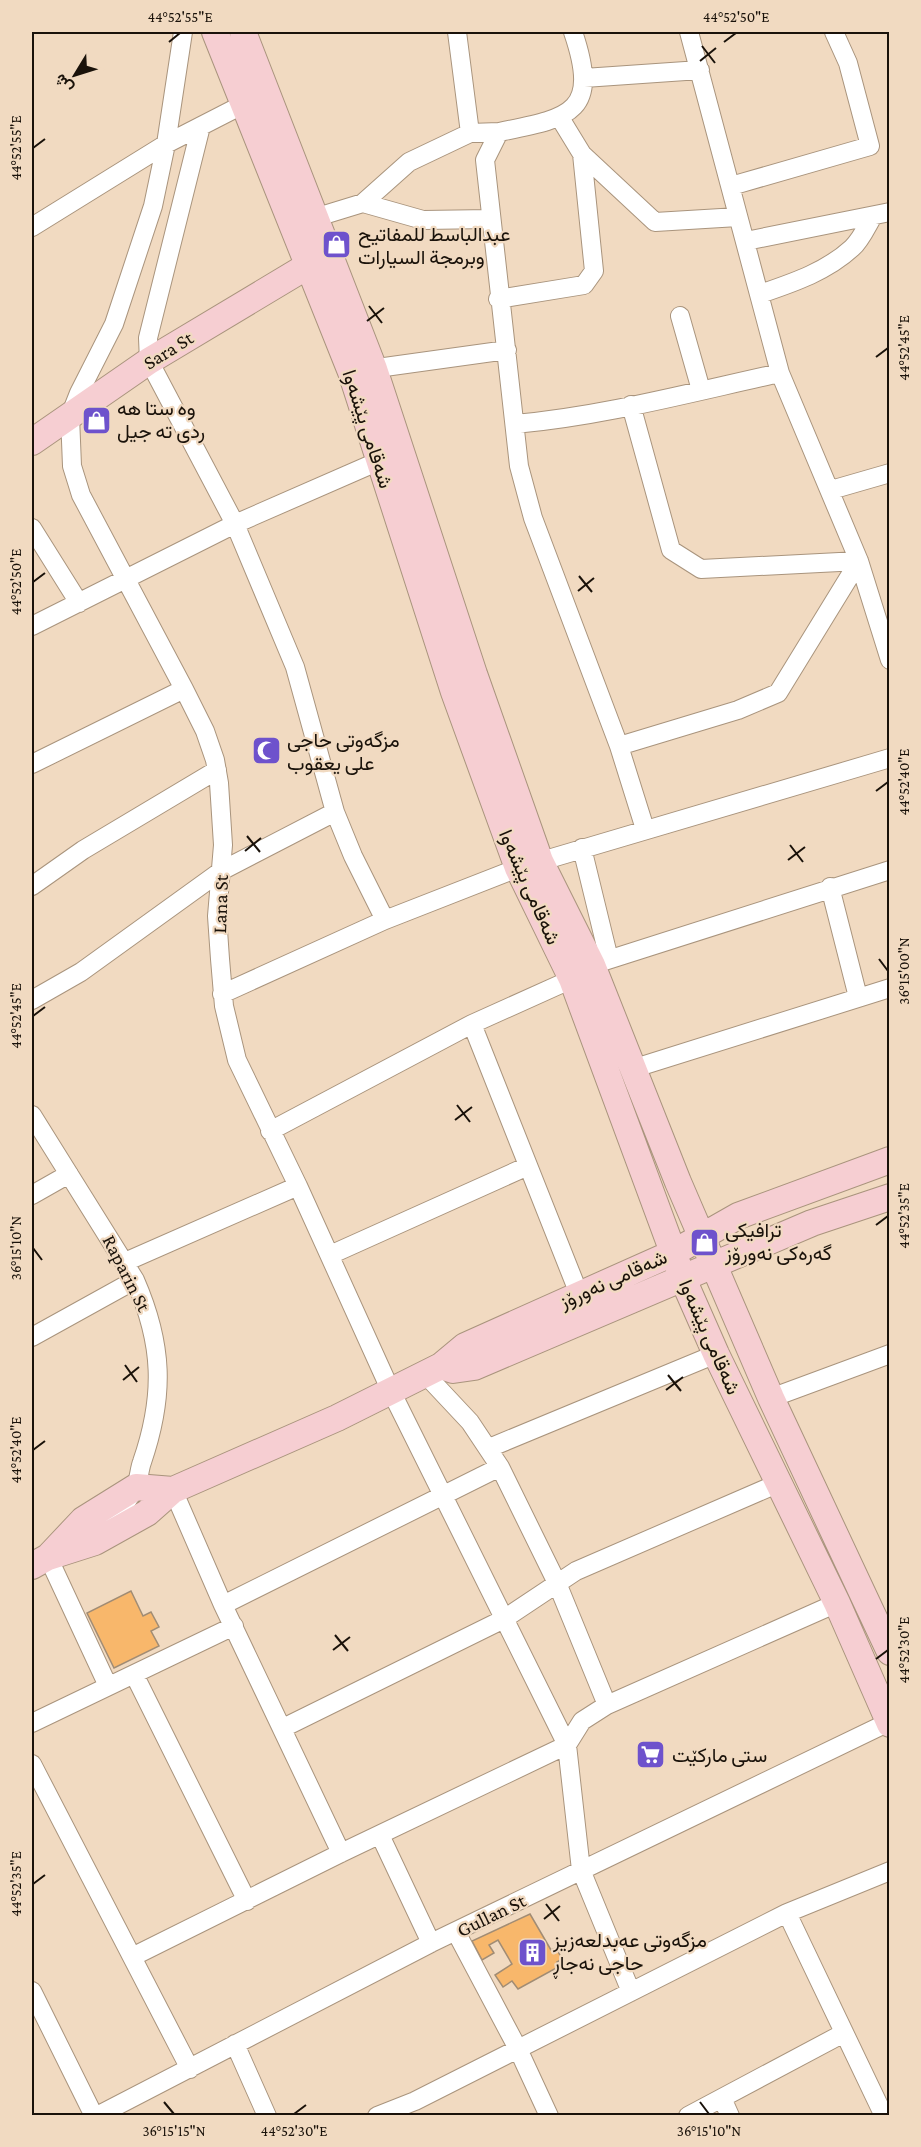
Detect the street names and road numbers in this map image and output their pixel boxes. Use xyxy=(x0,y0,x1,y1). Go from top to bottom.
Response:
street label: Sara St xyxy=(139,326,197,374)
street label: شەقامی پێشەوا xyxy=(336,367,398,492)
street label: شەقامی پێشەوا xyxy=(492,826,565,949)
street label: Lana St xyxy=(208,874,232,934)
street label: Raparin St xyxy=(98,1231,156,1316)
street label: شەقامی نەورۆز xyxy=(555,1245,671,1315)
street label: شەقامی پێشەوا xyxy=(672,1276,745,1399)
street label: Gullan St xyxy=(453,1889,529,1941)

